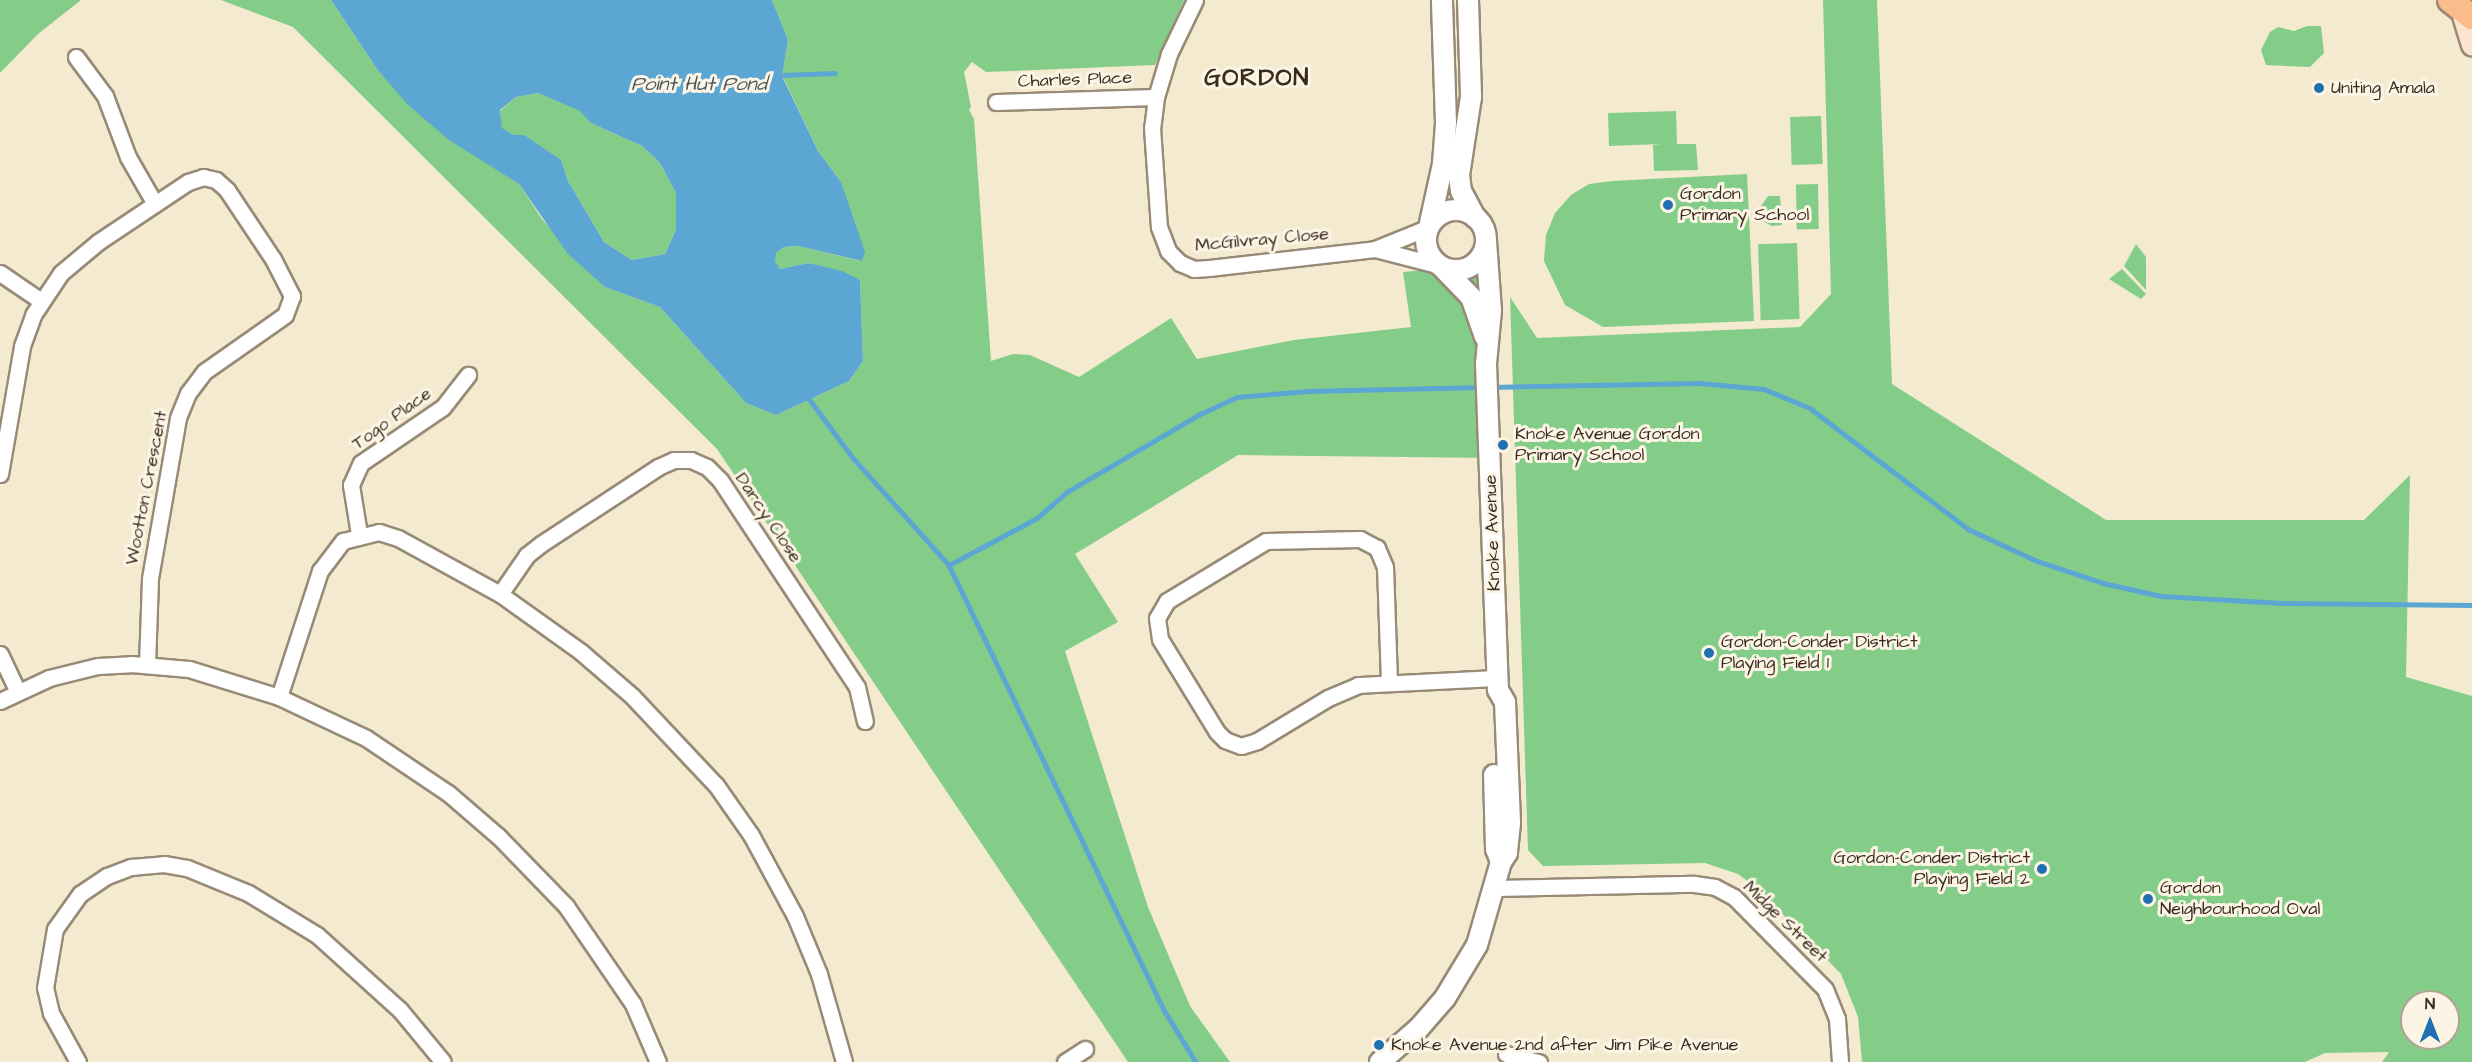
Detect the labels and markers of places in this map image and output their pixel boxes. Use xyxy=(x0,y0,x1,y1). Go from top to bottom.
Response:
place label: Uniting Amala xyxy=(2331,77,2435,99)
marker: Uniting Amala xyxy=(2312,81,2326,95)
place label: Gordon Primary School xyxy=(1680,184,1809,226)
marker: Gordon Primary School xyxy=(1661,198,1675,212)
place label: Knoke Avenue Gordon Primary School xyxy=(1515,424,1700,466)
marker: Knoke Avenue Gordon Primary School xyxy=(1496,438,1510,452)
place label: Gordon-Conder District Playing Field 1 xyxy=(1721,632,1917,674)
marker: Gordon-Conder District Playing Field 1 xyxy=(1702,646,1716,660)
place label: Gordon-Conder District Playing Field 2 xyxy=(1834,848,2030,890)
marker: Gordon-Conder District Playing Field 2 xyxy=(2035,862,2049,876)
place label: Gordon Neighbourhood Oval xyxy=(2160,878,2320,920)
marker: Gordon Neighbourhood Oval xyxy=(2141,892,2155,906)
place label: Knoke Avenue 2nd after Jim Pike Avenue xyxy=(1391,1034,1739,1056)
marker: Knoke Avenue 2nd after Jim Pike Avenue xyxy=(1372,1038,1386,1052)

